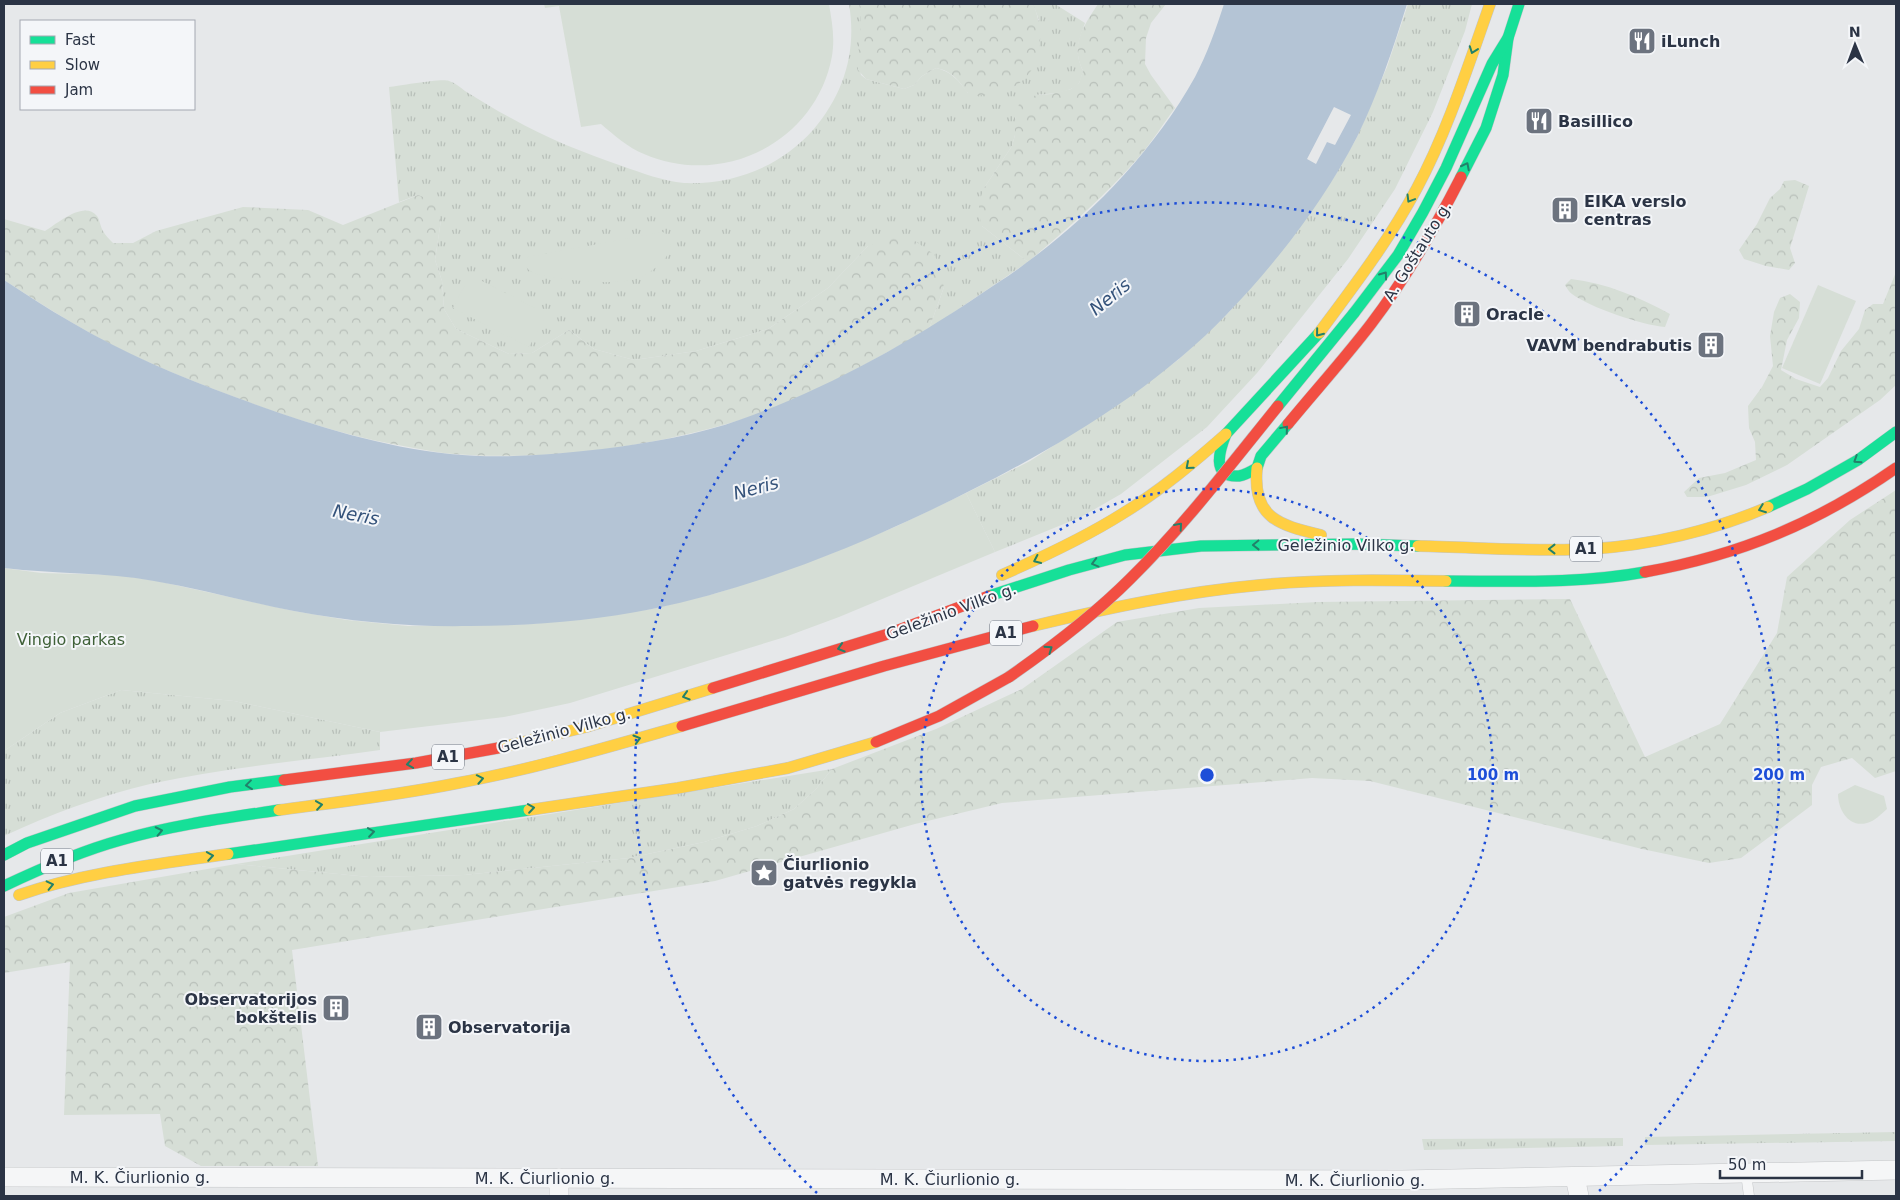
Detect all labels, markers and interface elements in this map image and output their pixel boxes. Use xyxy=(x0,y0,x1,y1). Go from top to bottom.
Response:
legend xyxy=(20,20,195,110)
north arrow xyxy=(1830,20,1880,70)
text: N xyxy=(1849,24,1861,40)
restaurant icon: iLunch xyxy=(1627,26,1657,56)
text: Fast xyxy=(65,31,95,49)
place label: iLunch xyxy=(1661,32,1720,51)
one-way arrow xyxy=(1469,45,1479,53)
text: Slow xyxy=(65,56,100,74)
text: Jam xyxy=(64,81,93,99)
restaurant icon: Basillico xyxy=(1524,106,1554,136)
place label: Basillico xyxy=(1558,112,1633,131)
one-way arrow xyxy=(1460,162,1470,171)
place label: EIKA verslo centras xyxy=(1584,192,1686,229)
one-way arrow xyxy=(1407,193,1416,202)
building icon: EIKA verslo centras xyxy=(1550,195,1580,225)
street label: A. Goštauto g. xyxy=(1379,198,1456,305)
one-way arrow xyxy=(1378,271,1387,281)
water label: Neris xyxy=(1085,274,1134,319)
building icon: Oracle xyxy=(1452,299,1482,329)
place label: Oracle xyxy=(1486,305,1544,324)
one-way arrow xyxy=(1316,327,1324,336)
building icon: VAVM bendrabutis xyxy=(1696,330,1726,360)
place label: VAVM bendrabutis xyxy=(1526,336,1692,355)
one-way arrow xyxy=(1279,425,1288,434)
one-way arrow xyxy=(1853,454,1862,463)
one-way arrow xyxy=(1186,460,1195,469)
water label: Neris xyxy=(731,471,781,504)
water label: Neris xyxy=(331,500,381,529)
one-way arrow xyxy=(1758,503,1767,513)
one-way arrow xyxy=(1173,522,1182,531)
street label: Geležinio Vilko g. xyxy=(1277,536,1415,555)
road number: A1 xyxy=(1570,536,1602,562)
one-way arrow xyxy=(1251,540,1259,550)
one-way arrow xyxy=(1548,544,1556,554)
one-way arrow xyxy=(1033,554,1042,564)
one-way arrow xyxy=(1090,557,1099,568)
street label: Geležinio Vilko g. xyxy=(883,579,1019,644)
road number: A1 xyxy=(990,620,1022,646)
park label: Vingio parkas xyxy=(17,630,125,649)
one-way arrow xyxy=(838,642,846,652)
one-way arrow xyxy=(1043,646,1052,655)
one-way arrow xyxy=(682,690,691,700)
street label: Geležinio Vilko g. xyxy=(495,704,633,757)
one-way arrow xyxy=(633,734,641,744)
road number: A1 xyxy=(432,744,464,770)
one-way arrow xyxy=(405,758,413,769)
centre of rings xyxy=(1198,766,1216,784)
text: 100 m xyxy=(1467,766,1519,784)
text: 200 m xyxy=(1753,766,1805,784)
one-way arrow xyxy=(475,774,484,784)
one-way arrow xyxy=(244,779,252,790)
one-way arrow xyxy=(315,800,324,810)
one-way arrow xyxy=(528,803,536,814)
one-way arrow xyxy=(155,826,163,836)
one-way arrow xyxy=(366,827,375,837)
road number: A1 xyxy=(41,848,73,874)
one-way arrow xyxy=(206,851,214,862)
place label: Čiurlionio gatvės regykla xyxy=(783,855,917,892)
place icon: Čiurlionio gatvės regykla xyxy=(749,858,779,888)
one-way arrow xyxy=(46,880,54,891)
place label: Observatorijos bokštelis xyxy=(184,990,317,1027)
building icon: Observatorijos bokštelis xyxy=(321,993,351,1023)
building icon: Observatorija xyxy=(414,1012,444,1042)
place label: Observatorija xyxy=(448,1018,571,1037)
scale bar xyxy=(1720,1148,1862,1180)
text: 50 m xyxy=(1728,1156,1766,1174)
street label: M. K. Čiurlionio g. xyxy=(70,1168,210,1187)
street label: M. K. Čiurlionio g. xyxy=(475,1169,615,1188)
street label: M. K. Čiurlionio g. xyxy=(880,1170,1020,1189)
street label: M. K. Čiurlionio g. xyxy=(1285,1171,1425,1190)

